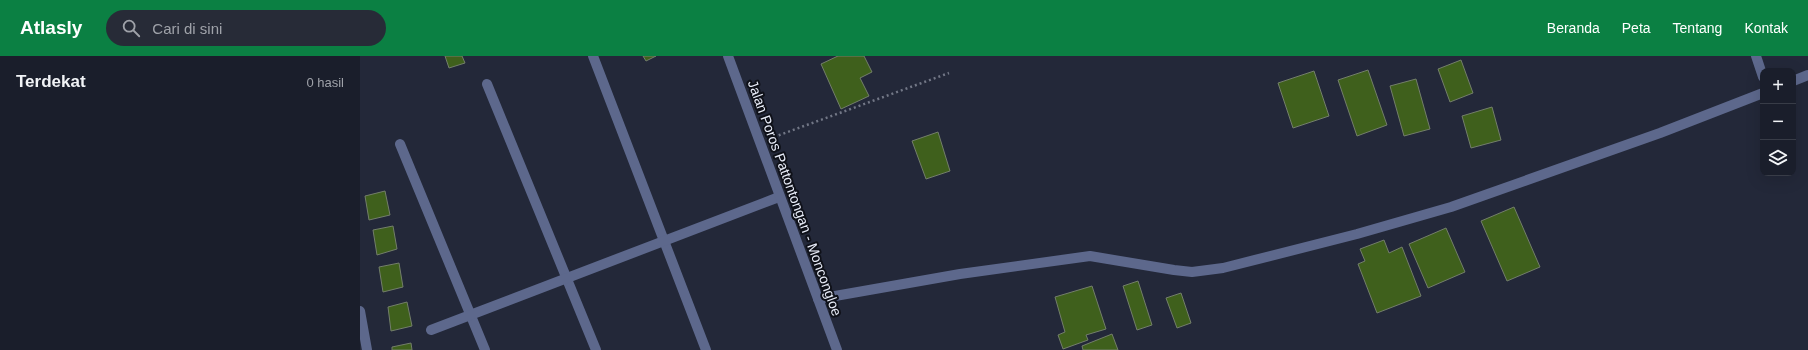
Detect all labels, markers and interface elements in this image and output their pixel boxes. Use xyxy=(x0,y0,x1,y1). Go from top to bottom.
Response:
search box xyxy=(106,10,386,46)
text: Atlasly xyxy=(20,17,82,38)
icon: search xyxy=(120,17,142,39)
text: Cari di sini xyxy=(152,20,222,37)
text: Beranda xyxy=(1547,20,1600,36)
text: Peta xyxy=(1622,20,1651,36)
text: Tentang xyxy=(1673,20,1722,36)
text: Kontak xyxy=(1744,20,1788,36)
map controls xyxy=(1760,68,1796,176)
button: + xyxy=(1760,68,1796,104)
text: Terdekat xyxy=(16,72,86,91)
text: 0 hasil xyxy=(306,75,344,90)
street label: Jalan Poros Pattontongan - Moncongloe xyxy=(745,78,845,318)
button: − xyxy=(1760,104,1796,140)
button: layers xyxy=(1760,140,1796,176)

